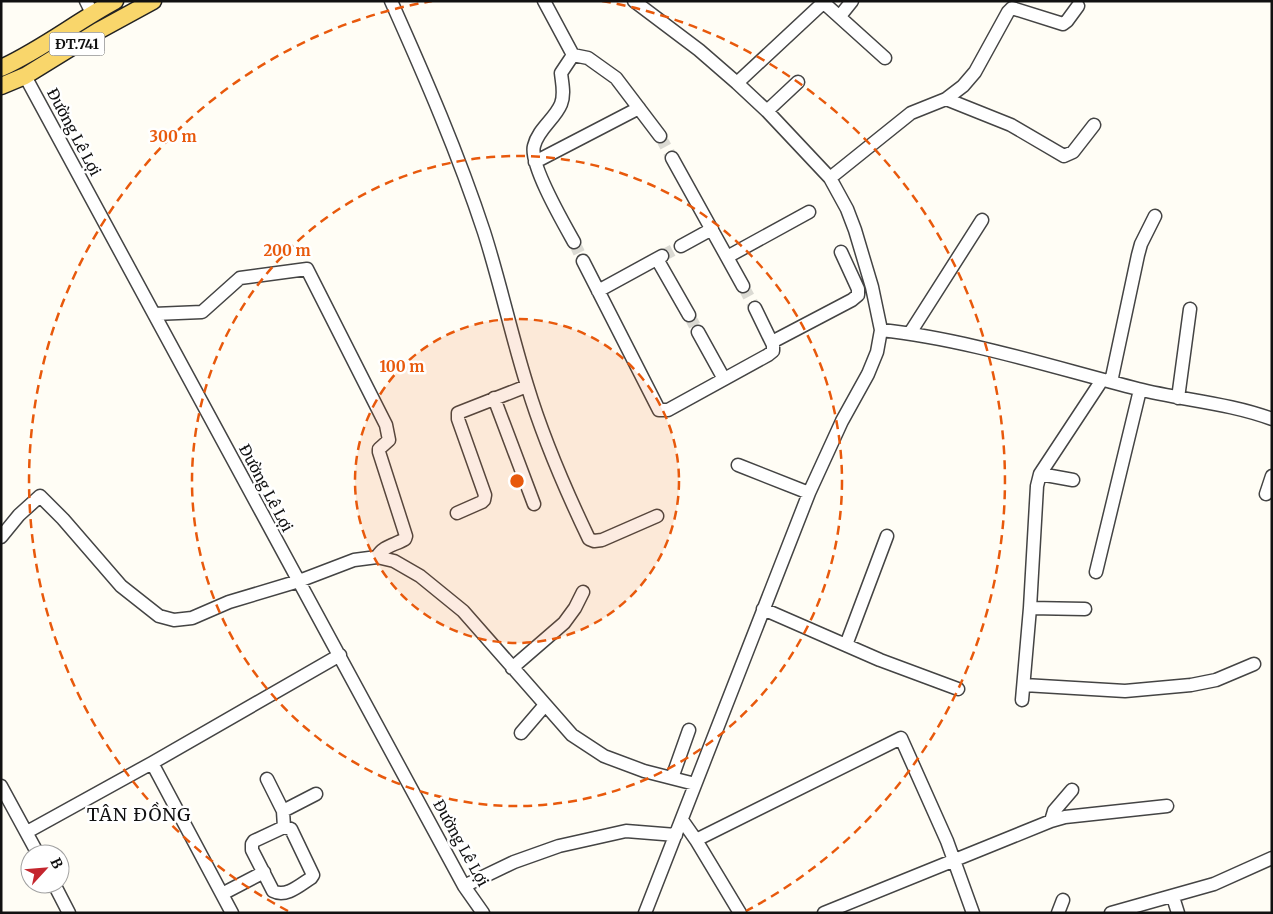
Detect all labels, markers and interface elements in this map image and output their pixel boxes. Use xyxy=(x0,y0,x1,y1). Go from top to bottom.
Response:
road number: ĐT.741 xyxy=(50,33,104,56)
street label: Đường Lê Lợi xyxy=(43,85,105,179)
text: 300 m xyxy=(149,127,197,146)
text: 200 m xyxy=(263,241,311,260)
text: 100 m xyxy=(380,357,424,376)
street label: Đường Lê Lợi xyxy=(235,441,297,535)
centre of rings xyxy=(508,472,526,490)
street label: Đường Lê Lợi xyxy=(429,796,493,890)
district label: TÂN ĐỒNG xyxy=(87,801,191,826)
north arrow xyxy=(20,844,70,894)
text: B xyxy=(46,855,67,872)

